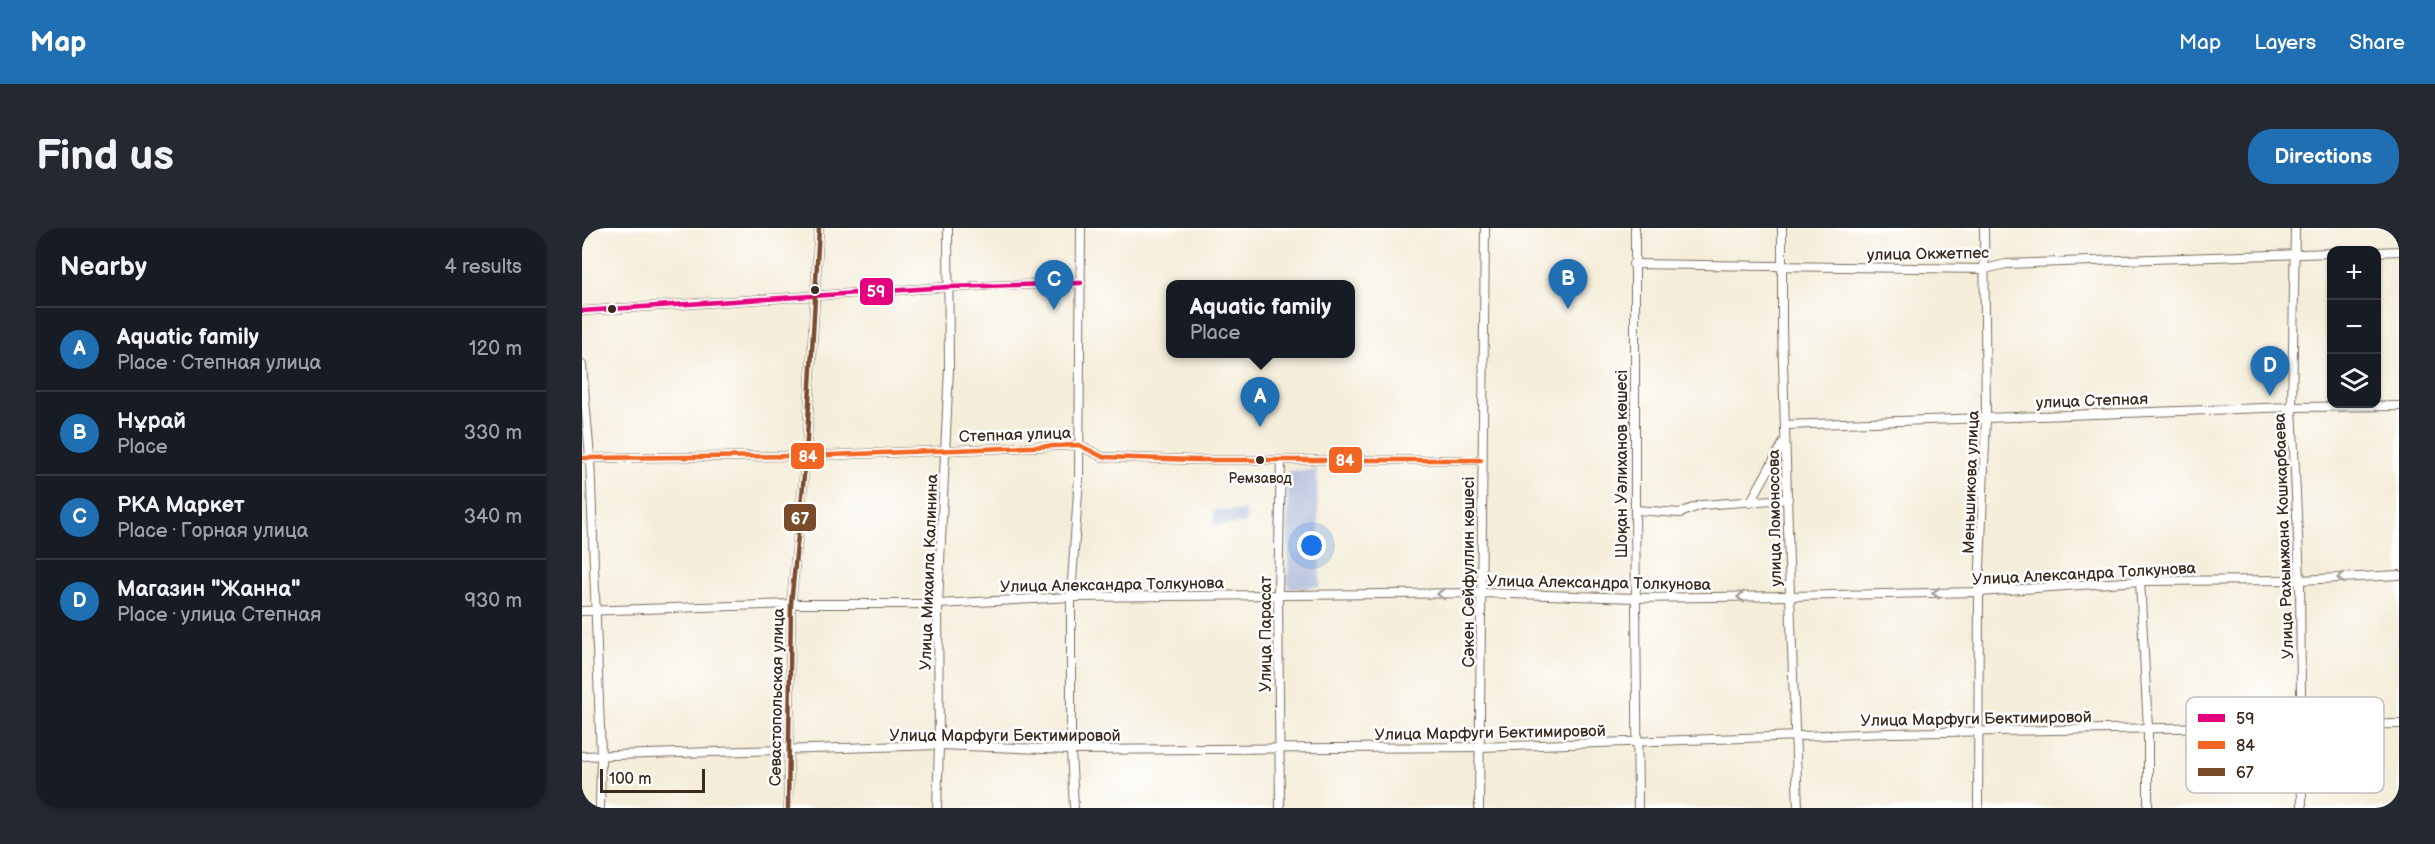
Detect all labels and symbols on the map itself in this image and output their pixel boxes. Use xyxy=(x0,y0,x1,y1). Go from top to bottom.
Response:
street label: улица Окжетпес xyxy=(1867,244,1989,265)
pin: C xyxy=(1034,260,1074,310)
pin: B xyxy=(1548,260,1588,309)
line badge: 59 xyxy=(859,277,894,306)
text: 59 xyxy=(867,283,885,302)
unlabelled marker xyxy=(809,284,821,296)
unlabelled marker xyxy=(606,303,618,315)
pin: D xyxy=(2250,346,2290,396)
street label: Шоқан Уәлиханов көшесі xyxy=(1613,370,1632,558)
pin: A xyxy=(1240,378,1280,427)
street label: улица Степная xyxy=(2036,390,2149,413)
street label: Меньшикова улица xyxy=(1960,409,1984,554)
street label: Улица Рахымжана Кошкарбаева xyxy=(2271,412,2298,659)
street label: Степная улица xyxy=(959,424,1072,447)
line badge: 84 xyxy=(790,442,825,470)
line badge: 84 xyxy=(1328,446,1363,474)
text: 84 xyxy=(798,448,818,467)
street label: улица Ломоносова xyxy=(1765,449,1786,587)
text: 84 xyxy=(1335,452,1355,471)
marker: Ремзавод xyxy=(1254,454,1266,466)
place label: Ремзавод xyxy=(1228,470,1292,487)
street label: Улица Михаила Калинина xyxy=(917,473,942,671)
street label: Сәкен Сейфуллин көшесі xyxy=(1460,477,1479,667)
line badge: 67 xyxy=(783,503,817,532)
text: 67 xyxy=(791,510,809,529)
your location xyxy=(1297,531,1326,560)
street label: Улица Александра Толкунова xyxy=(1972,559,2197,590)
one-way arrow xyxy=(2336,571,2345,584)
street label: Улица Александра Толкунова xyxy=(1487,572,1712,595)
street label: Улица Александра Толкунова xyxy=(1000,574,1225,597)
street label: Улица Парасат xyxy=(1257,575,1276,692)
one-way arrow xyxy=(1931,586,1940,599)
one-way arrow xyxy=(1437,588,1446,601)
one-way arrow xyxy=(1736,591,1745,603)
street label: Севастопольская улица xyxy=(766,607,789,786)
legend xyxy=(2186,697,2384,793)
street label: Улица Марфуги Бектимировой xyxy=(1860,708,2092,731)
text: 59 xyxy=(2236,710,2254,729)
street label: Улица Марфуги Бектимировой xyxy=(1374,722,1606,745)
street label: Улица Марфуги Бектимировой xyxy=(889,727,1121,746)
text: 84 xyxy=(2236,737,2255,756)
text: 67 xyxy=(2236,764,2254,783)
scale bar xyxy=(600,766,705,794)

